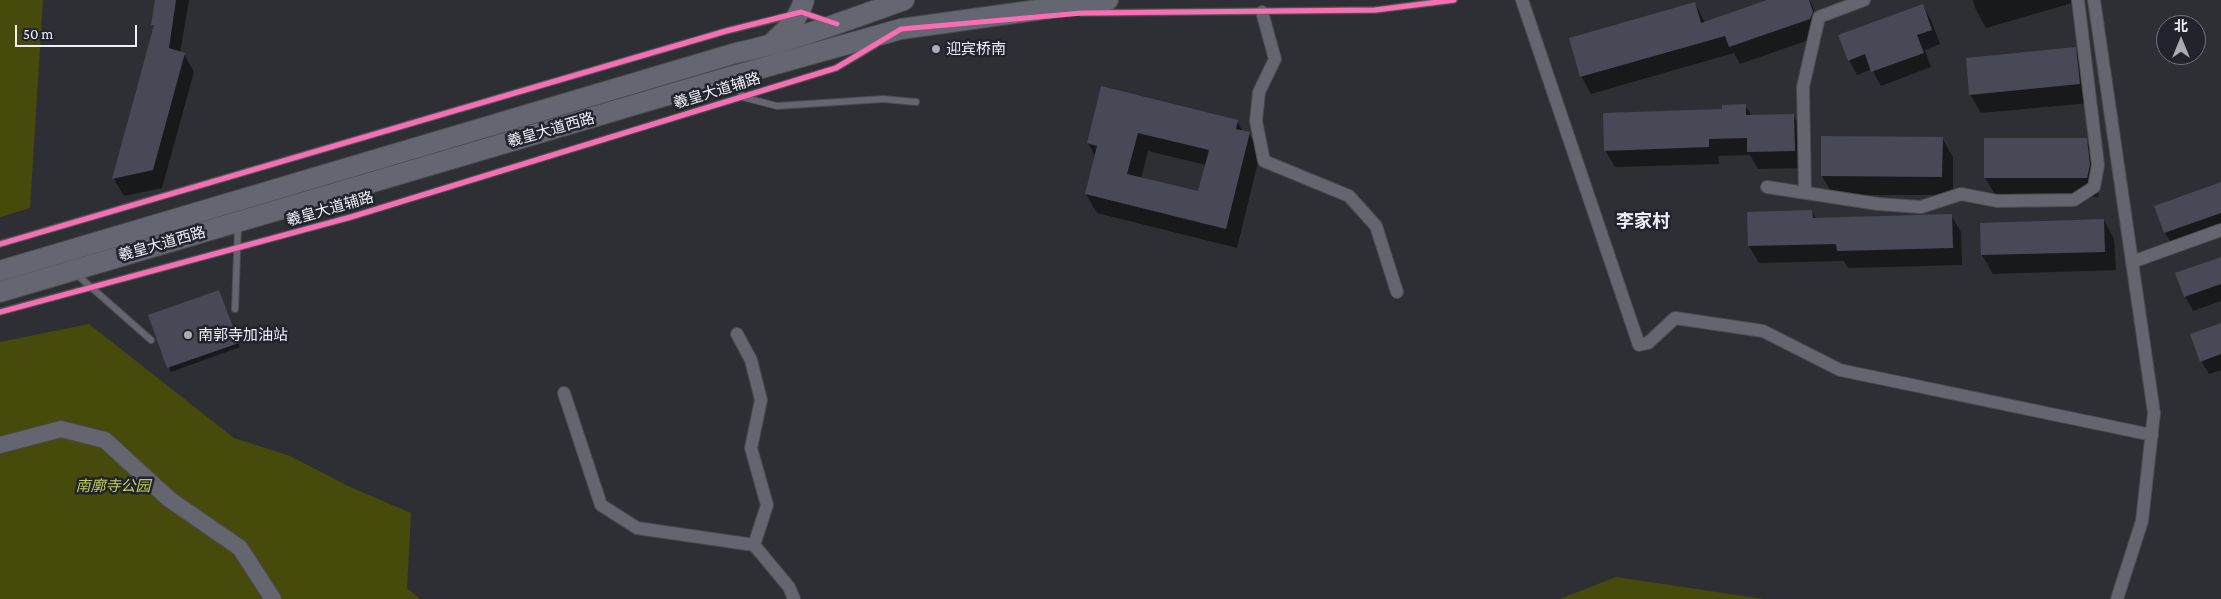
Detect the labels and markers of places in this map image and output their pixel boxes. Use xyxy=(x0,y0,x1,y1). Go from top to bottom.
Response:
place label: 迎宾桥南 xyxy=(946,40,1006,58)
marker: 迎宾桥南 xyxy=(930,43,942,55)
place label: 南郭寺加油站 xyxy=(198,326,288,344)
marker: 南郭寺加油站 xyxy=(182,329,194,341)

